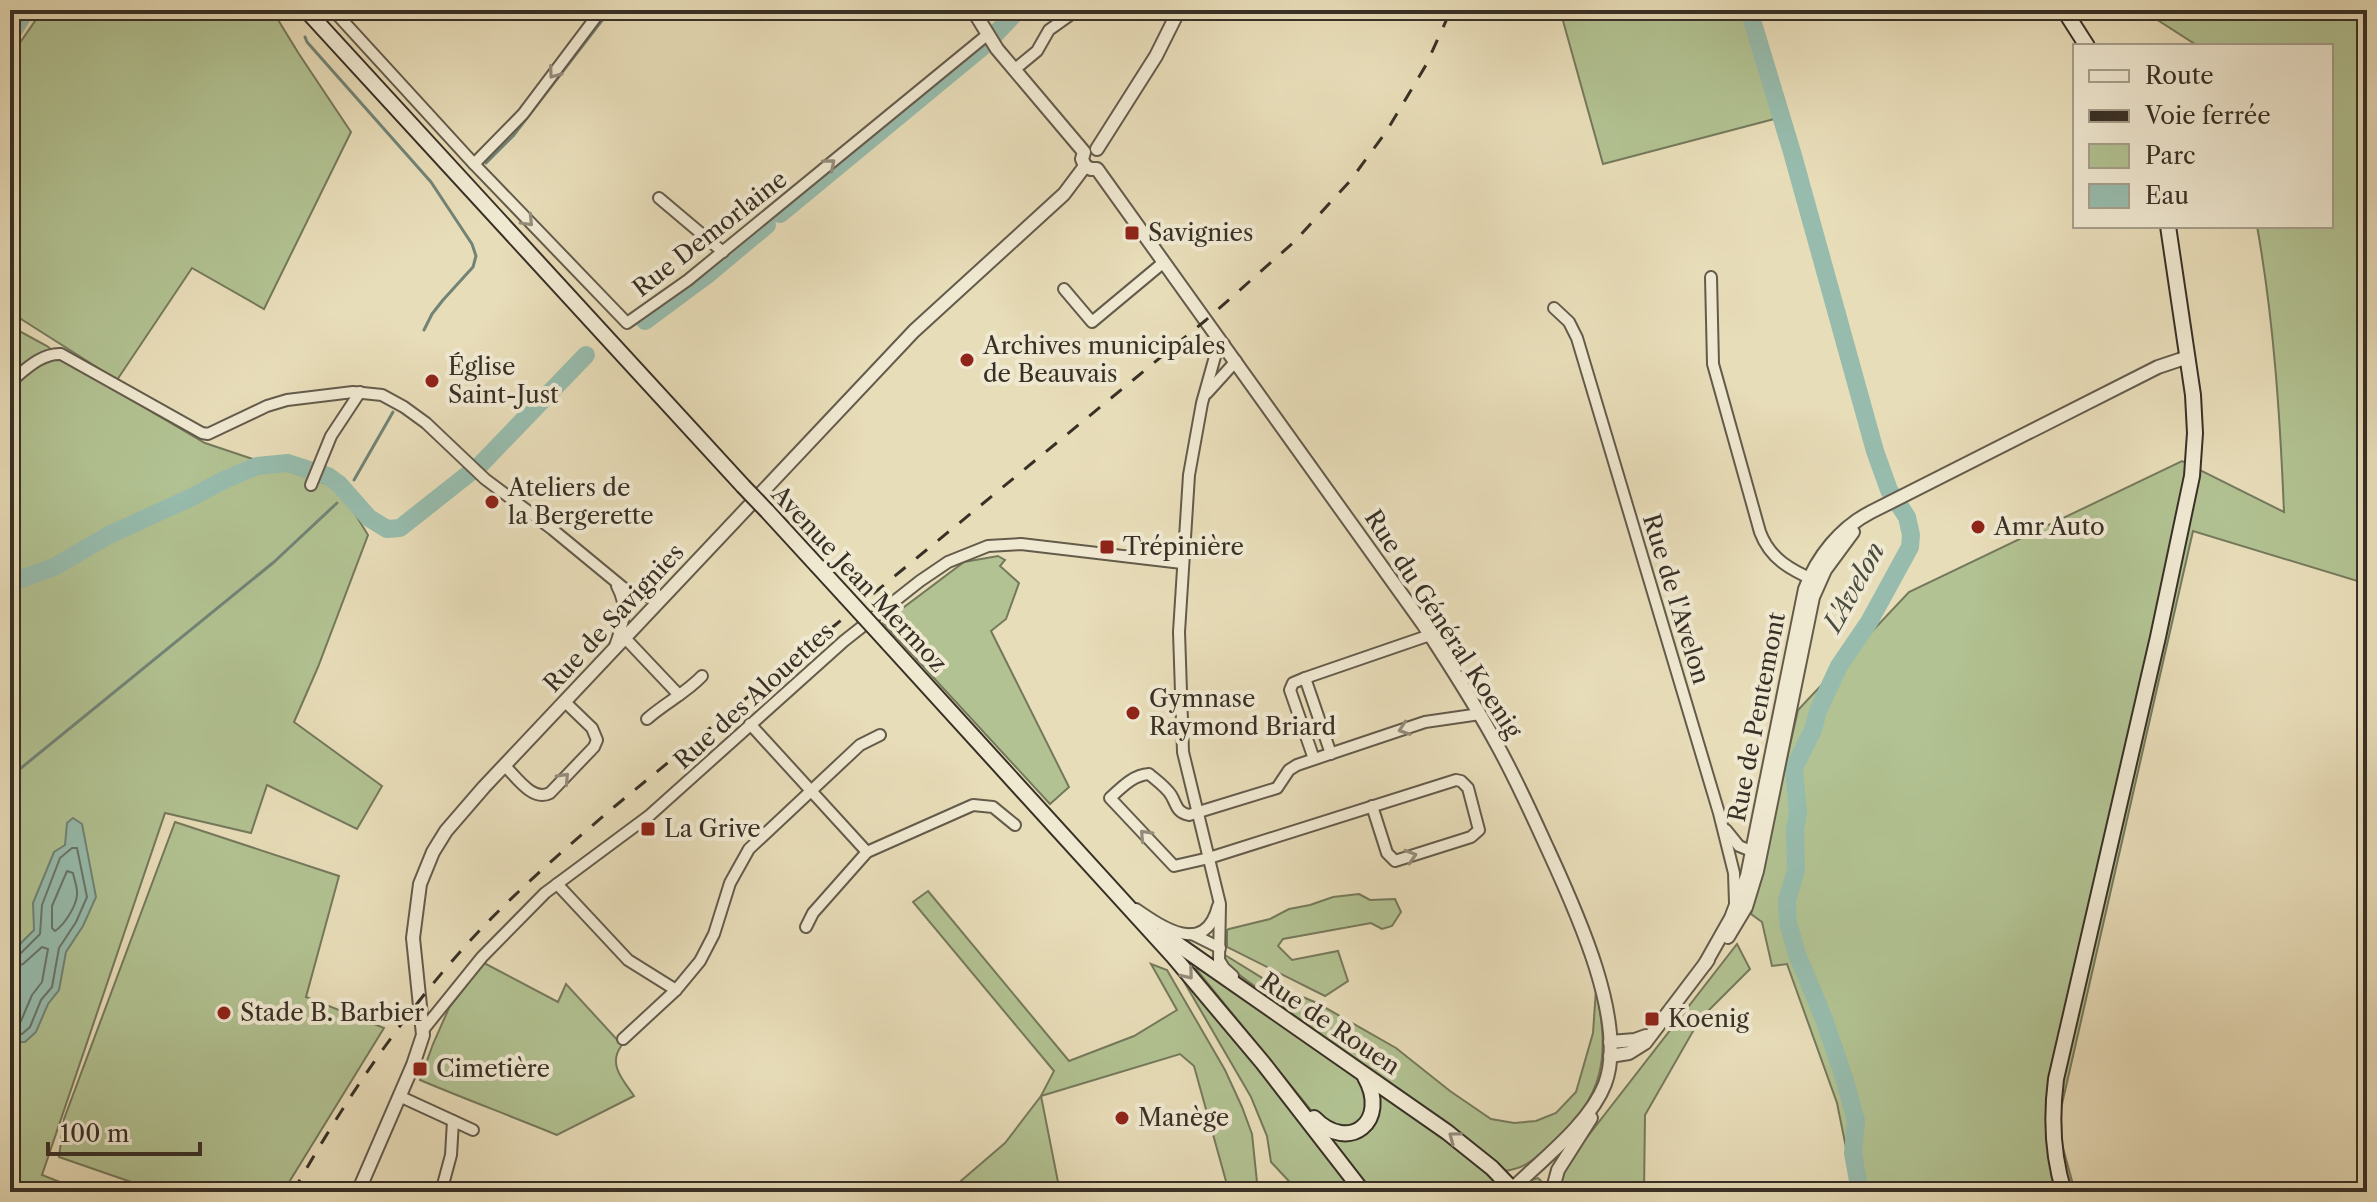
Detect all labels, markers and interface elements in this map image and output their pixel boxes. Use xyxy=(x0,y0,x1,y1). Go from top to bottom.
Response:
legend xyxy=(2073,44,2333,228)
text: Route xyxy=(2145,61,2214,90)
one-way arrow xyxy=(549,65,564,79)
text: Voie ferrée xyxy=(2144,101,2271,130)
text: Parc xyxy=(2145,141,2196,170)
one-way arrow xyxy=(821,159,836,174)
street label: Rue Demorlaine xyxy=(627,164,793,303)
text: Eau xyxy=(2145,181,2189,210)
one-way arrow xyxy=(518,212,533,226)
place label: Savignies xyxy=(1148,218,1253,247)
marker: Savignies xyxy=(1123,224,1141,242)
place label: Archives municipales de Beauvais xyxy=(982,331,1226,388)
marker: Archives municipales de Beauvais xyxy=(958,351,976,369)
place label: Église Saint-Just xyxy=(448,352,559,409)
marker: Église Saint-Just xyxy=(423,372,441,390)
place label: Ateliers de la Bergerette xyxy=(507,473,654,530)
street label: Avenue Jean Mermoz xyxy=(765,479,953,678)
marker: Ateliers de la Bergerette xyxy=(483,493,501,511)
street label: Rue du Général Koenig xyxy=(1359,504,1528,744)
street label: Rue de l'Avelon xyxy=(1637,510,1716,687)
place label: Amr Auto xyxy=(1993,512,2105,541)
marker: Amr Auto xyxy=(1969,518,1987,536)
place label: Trépinière xyxy=(1123,532,1244,561)
water label: L'Avelon xyxy=(1815,537,1892,639)
street label: Rue de Savignies xyxy=(538,538,690,698)
marker: Trépinière xyxy=(1098,538,1116,556)
street label: Rue de Pentemont xyxy=(1722,609,1791,824)
street label: Rue des Alouettes xyxy=(668,616,839,775)
place label: Gymnase Raymond Briard xyxy=(1149,684,1337,741)
marker: Gymnase Raymond Briard xyxy=(1124,704,1142,722)
one-way arrow xyxy=(1397,720,1411,736)
one-way arrow xyxy=(555,773,569,788)
place label: La Grive xyxy=(664,814,761,843)
marker: La Grive xyxy=(639,820,657,838)
one-way arrow xyxy=(1141,830,1155,845)
one-way arrow xyxy=(1404,850,1418,866)
one-way arrow xyxy=(1178,964,1193,979)
street label: Rue de Rouen xyxy=(1255,966,1406,1081)
place label: Stade B. Barbier xyxy=(240,998,424,1027)
marker: Stade B. Barbier xyxy=(215,1004,233,1022)
place label: Koenig xyxy=(1668,1004,1749,1033)
marker: Koenig xyxy=(1643,1010,1661,1028)
place label: Cimetière xyxy=(436,1054,550,1083)
marker: Cimetière xyxy=(411,1060,429,1078)
place label: Manège xyxy=(1138,1103,1229,1132)
scale bar xyxy=(48,1106,200,1156)
marker: Manège xyxy=(1113,1109,1131,1127)
text: 100 m xyxy=(60,1119,129,1148)
one-way arrow xyxy=(1448,1133,1463,1147)

